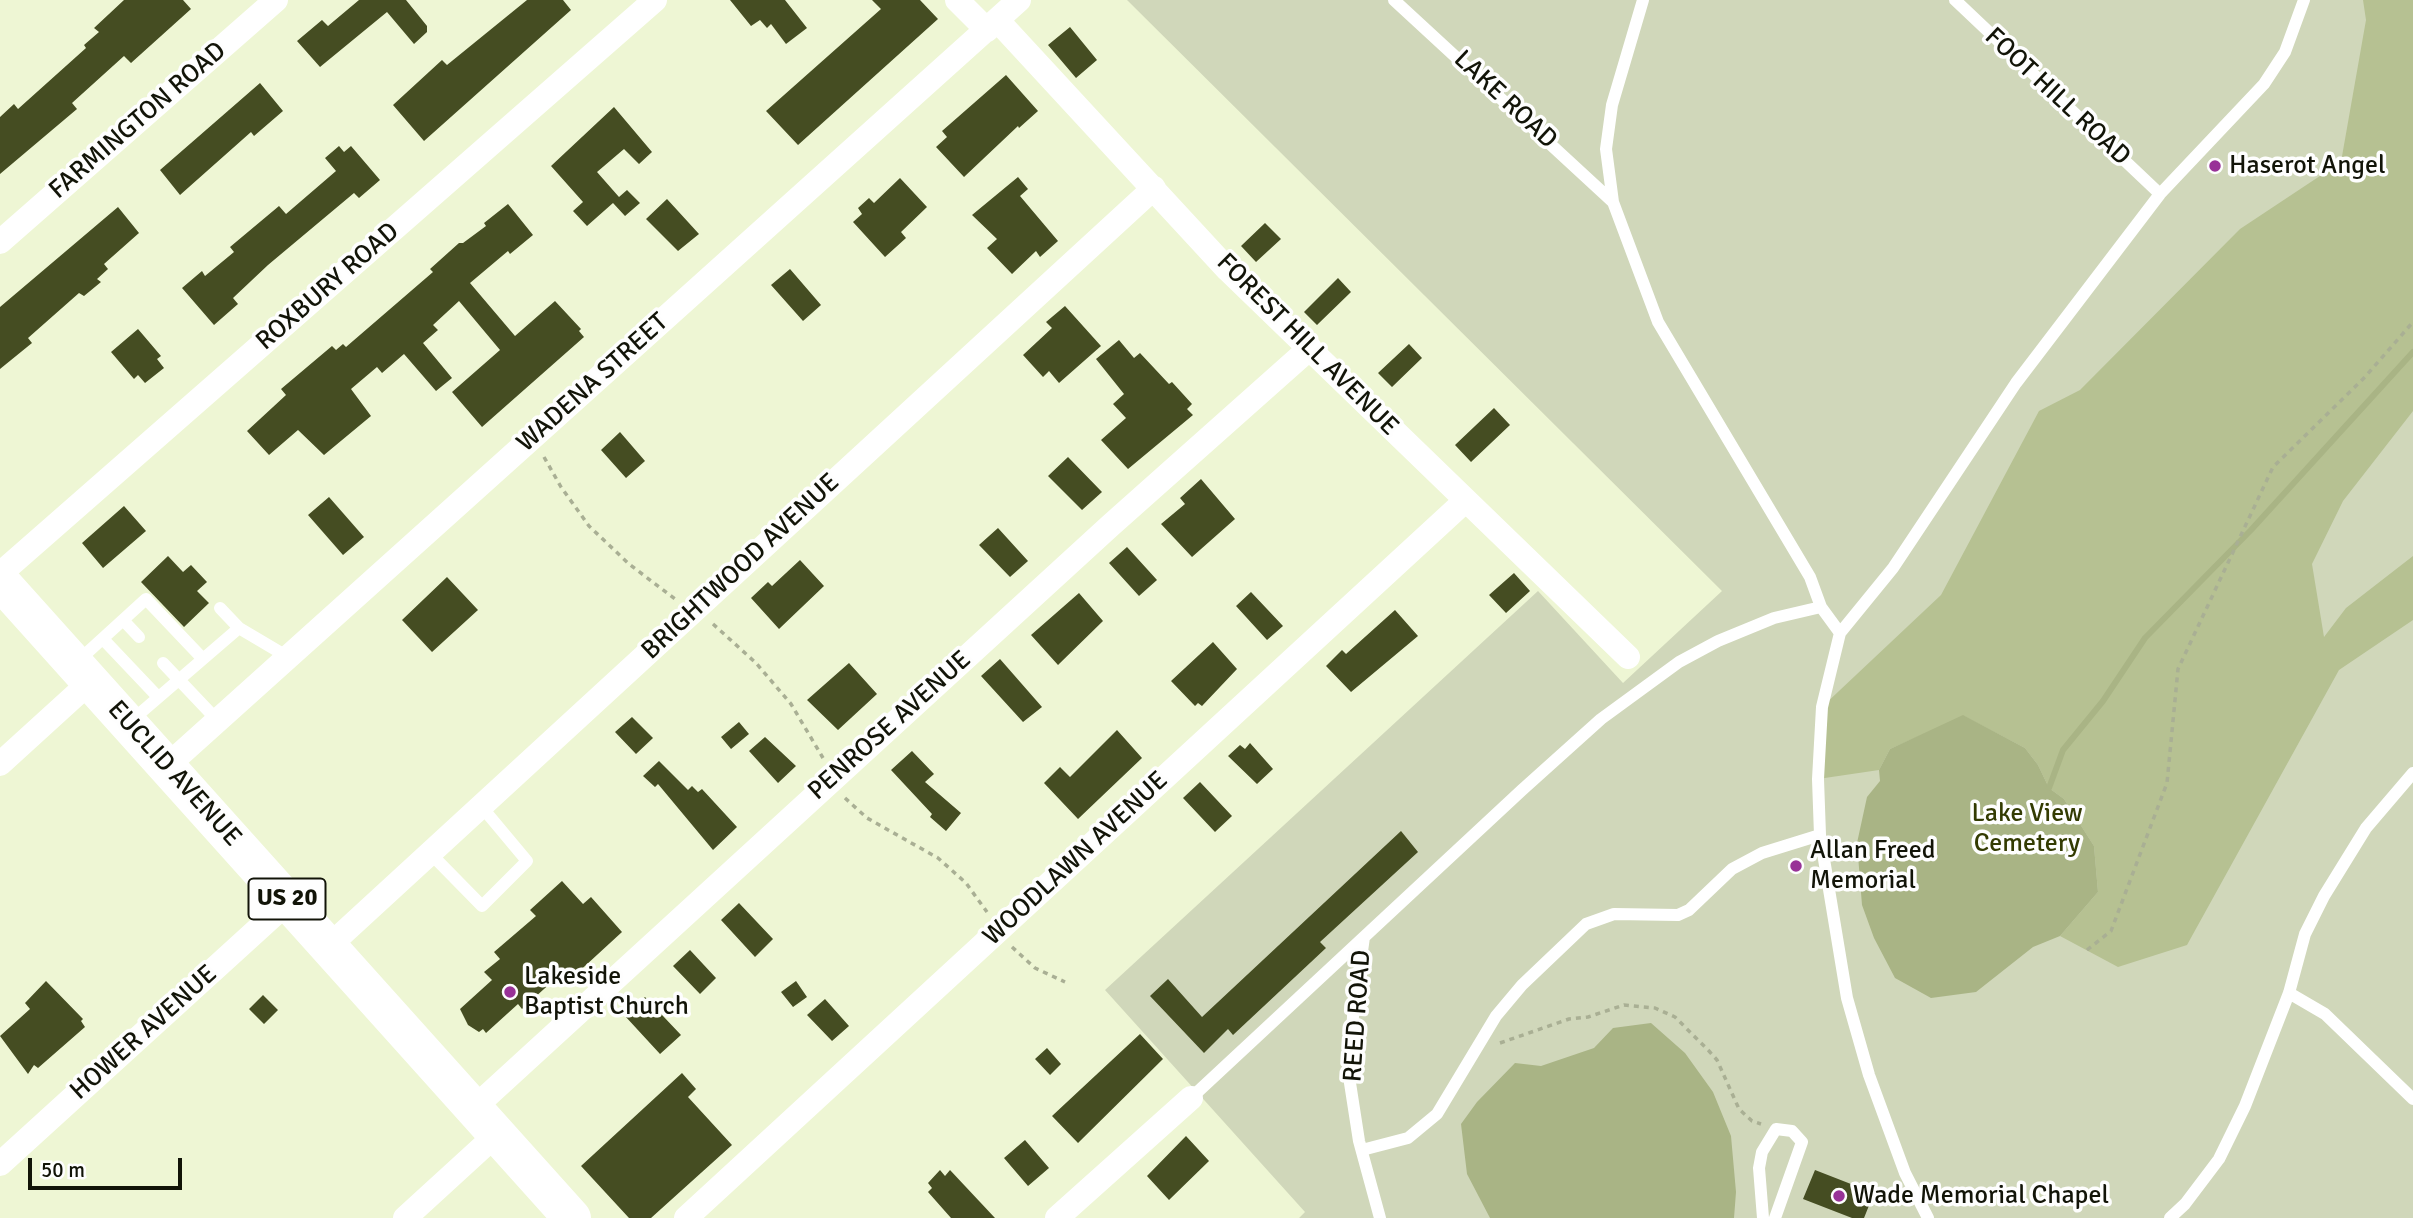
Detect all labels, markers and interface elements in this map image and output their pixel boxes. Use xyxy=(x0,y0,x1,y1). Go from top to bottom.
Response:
street label: FOOT HILL ROAD xyxy=(1978,22,2136,172)
street label: FARMINGTON ROAD xyxy=(43,36,233,206)
street label: LAKE ROAD xyxy=(1447,44,1563,156)
place label: Haserot Angel xyxy=(2229,150,2386,182)
marker: Haserot Angel xyxy=(2207,158,2223,174)
street label: ROXBURY ROAD xyxy=(250,217,406,357)
street label: FOREST HILL AVENUE xyxy=(1209,247,1405,443)
street label: WADENA STREET xyxy=(511,307,675,459)
street label: BRIGHTWOOD AVENUE xyxy=(636,467,846,667)
street label: PENROSE AVENUE xyxy=(802,645,978,807)
street label: EUCLID AVENUE xyxy=(100,695,248,853)
street label: WOODLAWN AVENUE xyxy=(977,765,1175,953)
park label: Lake View Cemetery xyxy=(1971,798,2083,860)
place label: Allan Freed Memorial xyxy=(1810,835,1936,896)
marker: Allan Freed Memorial xyxy=(1788,858,1804,874)
road number: US 20 xyxy=(248,878,326,919)
street label: REED ROAD xyxy=(1338,949,1378,1083)
street label: HOWER AVENUE xyxy=(64,959,224,1107)
place label: Lakeside Baptist Church xyxy=(524,961,689,1023)
marker: Lakeside Baptist Church xyxy=(502,984,518,1000)
scale bar xyxy=(32,1144,186,1188)
text: 50 m xyxy=(41,1157,85,1183)
place label: Wade Memorial Chapel xyxy=(1853,1180,2109,1212)
marker: Wade Memorial Chapel xyxy=(1831,1188,1847,1204)

